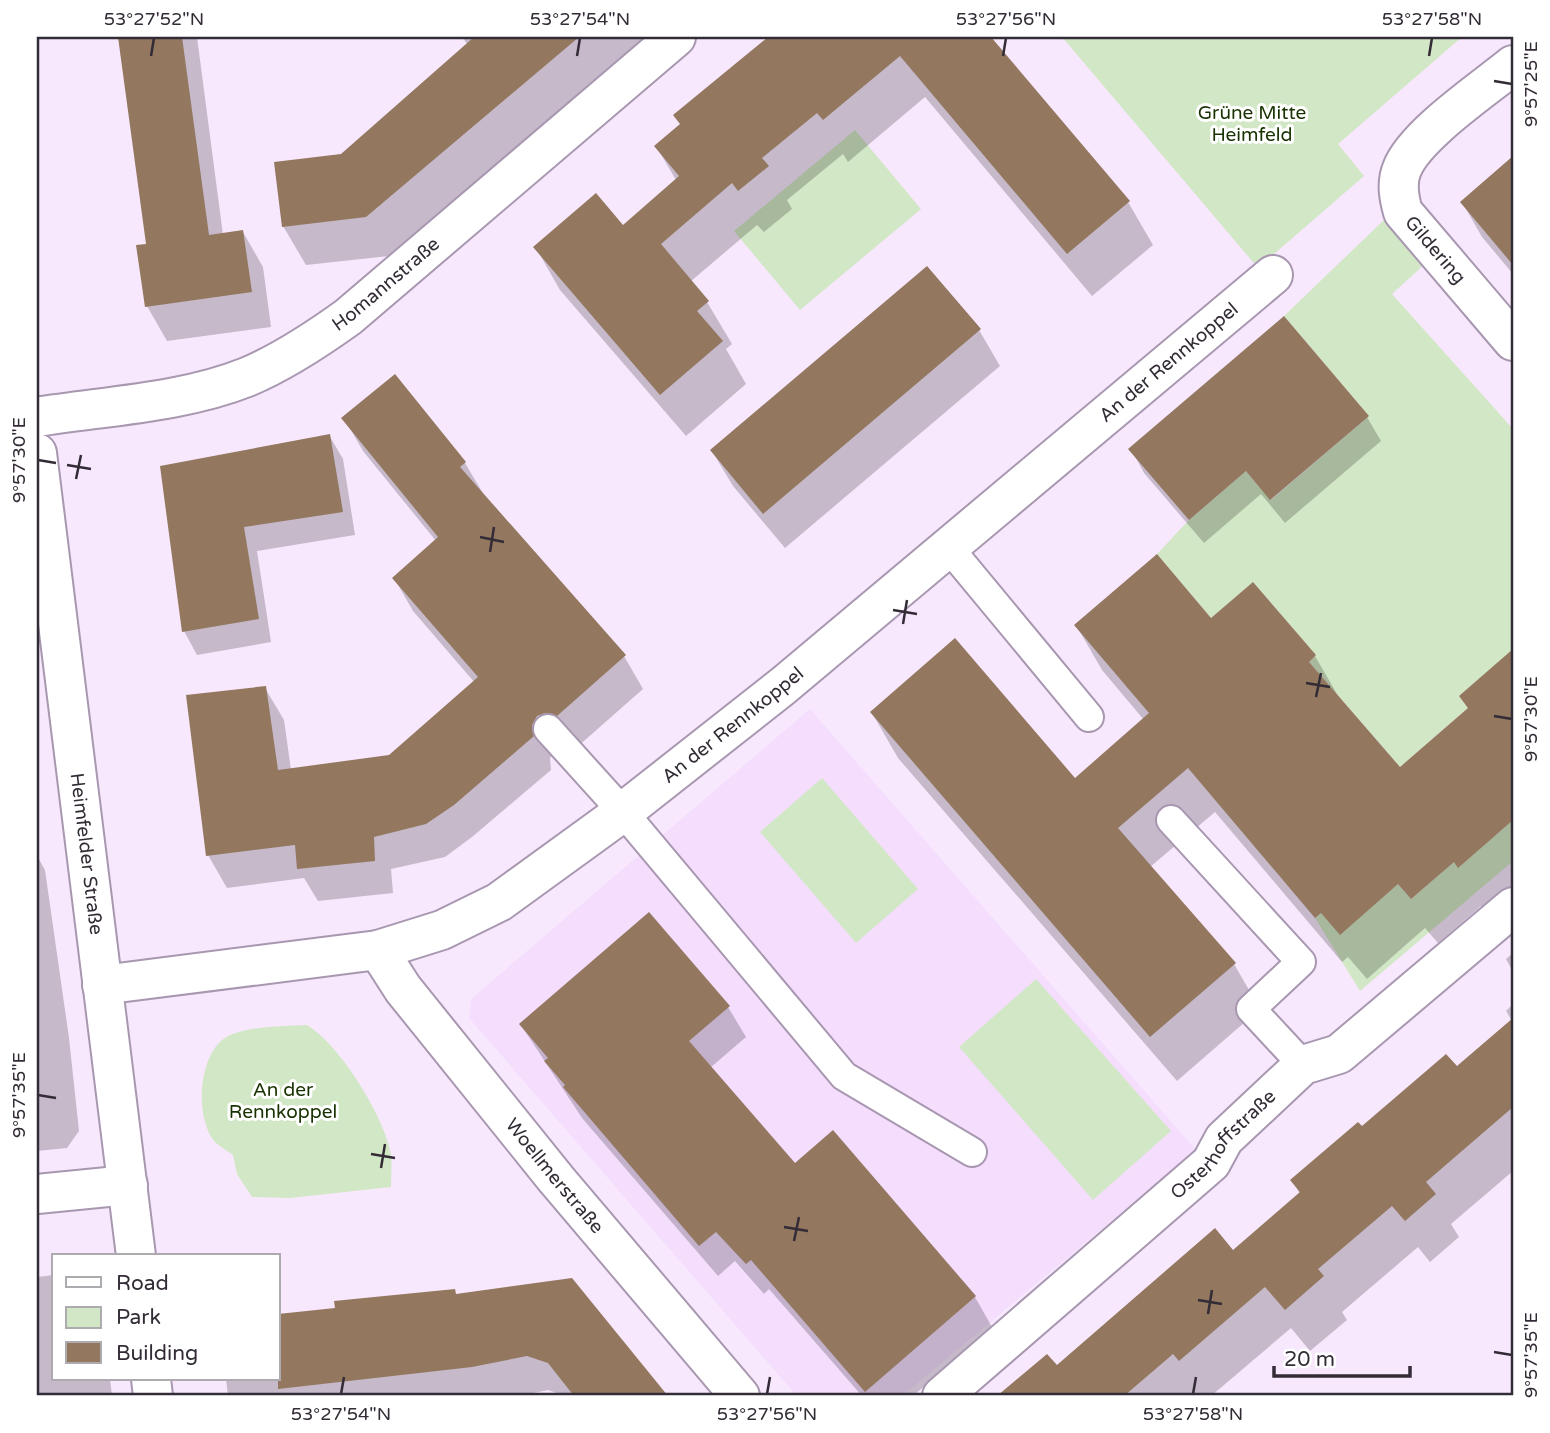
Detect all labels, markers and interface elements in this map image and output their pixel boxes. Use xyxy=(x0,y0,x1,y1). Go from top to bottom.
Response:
text: 53°27'52"N xyxy=(104,8,204,30)
text: 53°27'54"N xyxy=(530,8,630,30)
text: 53°27'56"N xyxy=(956,8,1056,30)
text: 53°27'58"N xyxy=(1382,8,1482,30)
text: 9°57'25"E xyxy=(1520,41,1542,127)
park label: Grüne Mitte Heimfeld xyxy=(1198,102,1306,146)
street label: Gildering xyxy=(1400,211,1470,288)
street label: Homannstraße xyxy=(328,233,444,336)
street label: An der Rennkoppel xyxy=(1095,298,1242,427)
text: 9°57'30"E xyxy=(8,417,30,503)
street label: An der Rennkoppel xyxy=(658,662,808,788)
text: 9°57'30"E xyxy=(1520,676,1542,762)
street label: Heimfelder Straße xyxy=(66,772,107,936)
text: 9°57'35"E xyxy=(8,1052,30,1138)
park label: An der Rennkoppel xyxy=(229,1079,337,1123)
street label: Osterhoffstraße xyxy=(1166,1085,1280,1204)
street label: Woellmerstraße xyxy=(501,1114,608,1238)
legend xyxy=(52,1254,280,1380)
text: Road xyxy=(116,1271,169,1296)
text: Park xyxy=(116,1305,161,1330)
text: 9°57'35"E xyxy=(1520,1312,1542,1398)
scale bar xyxy=(1274,1335,1410,1379)
text: Building xyxy=(116,1341,198,1366)
text: 20 m xyxy=(1284,1347,1335,1372)
text: 53°27'54"N xyxy=(291,1403,391,1425)
text: 53°27'56"N xyxy=(717,1403,817,1425)
text: 53°27'58"N xyxy=(1143,1403,1243,1425)

